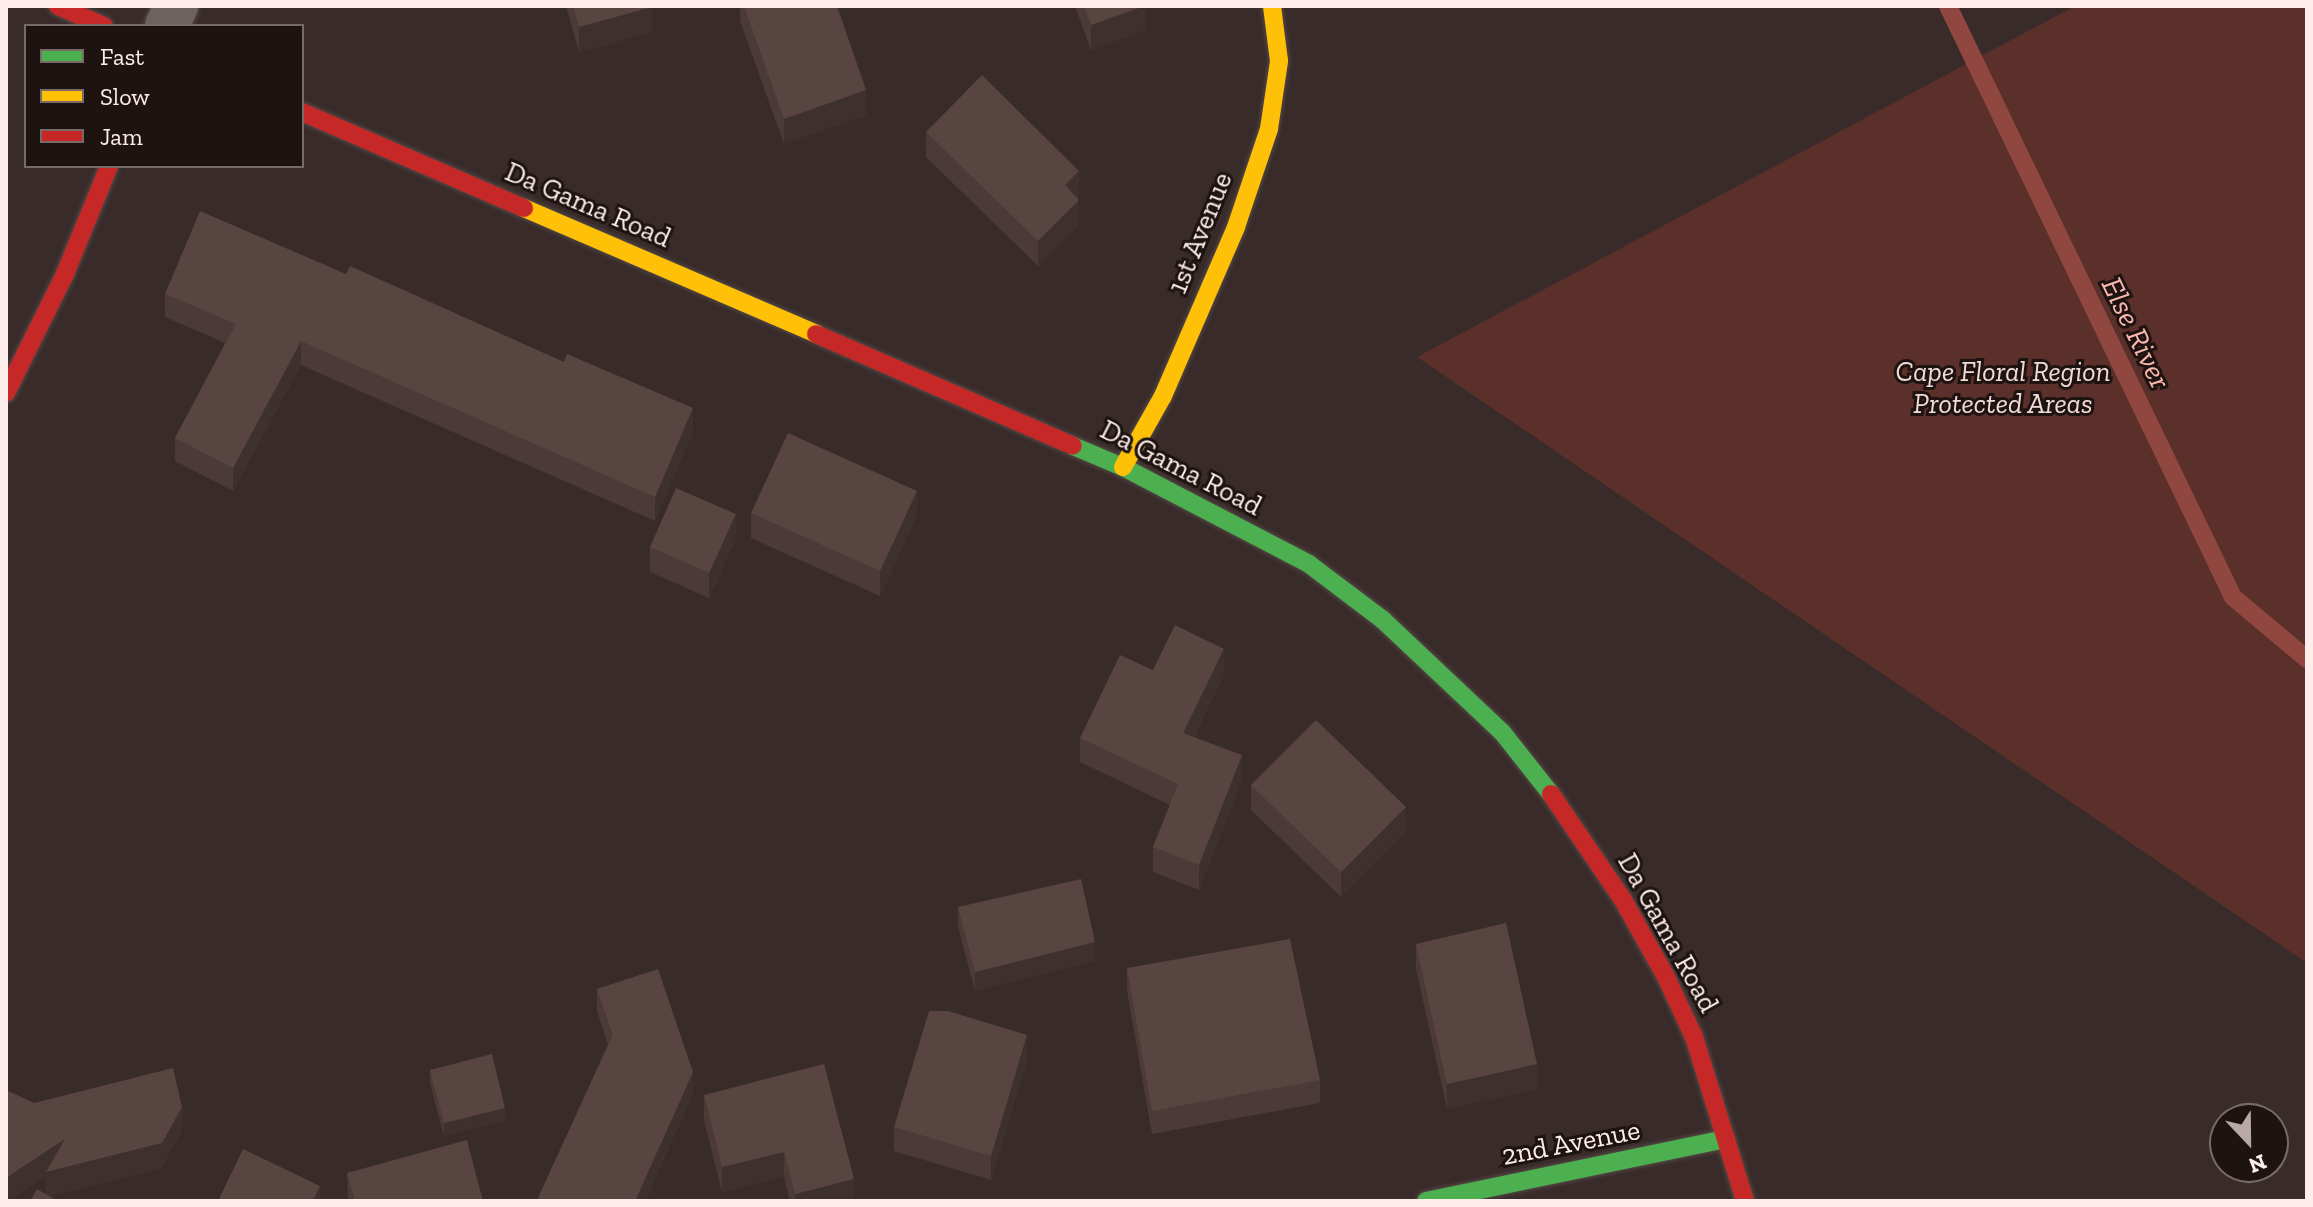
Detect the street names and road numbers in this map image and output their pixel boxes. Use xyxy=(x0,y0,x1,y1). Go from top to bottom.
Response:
street label: Da Gama Road xyxy=(500,155,676,255)
street label: 1st Avenue xyxy=(1160,167,1240,299)
street label: Da Gama Road xyxy=(1095,413,1267,523)
street label: Da Gama Road xyxy=(1610,848,1726,1018)
street label: 2nd Avenue xyxy=(1499,1113,1643,1173)

